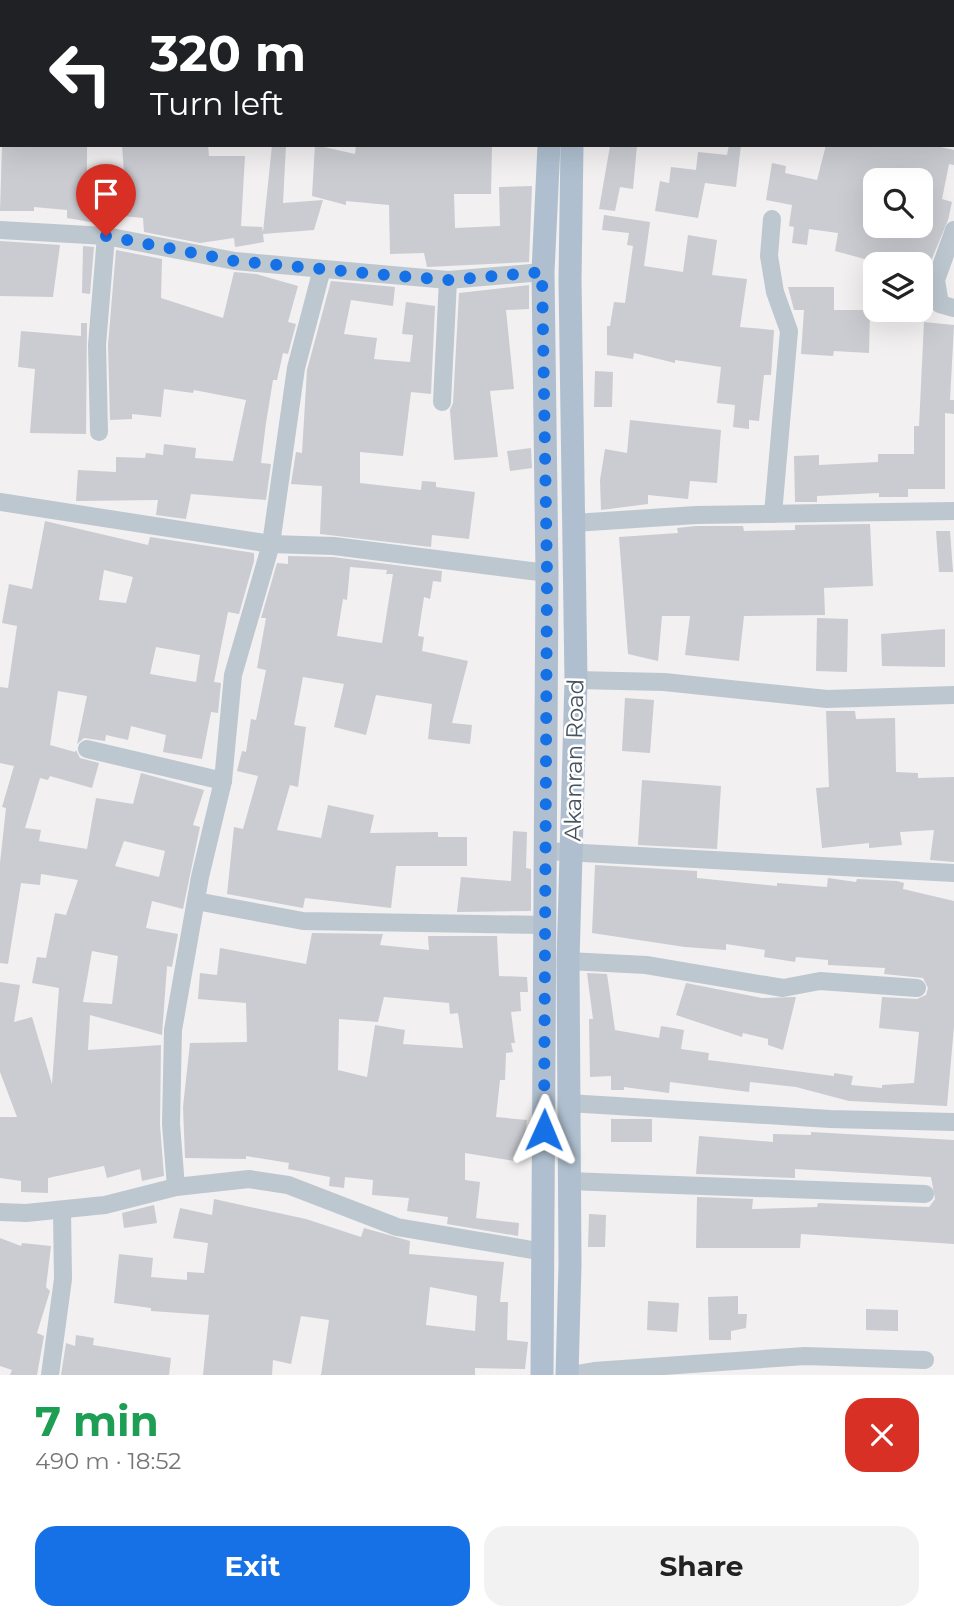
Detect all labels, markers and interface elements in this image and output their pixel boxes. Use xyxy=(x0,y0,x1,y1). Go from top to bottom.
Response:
text: 320 m xyxy=(150,24,306,83)
icon: left xyxy=(35,28,126,119)
text: Turn left xyxy=(150,84,284,123)
pin xyxy=(76,164,136,236)
map controls xyxy=(863,168,933,322)
button: search xyxy=(863,168,933,238)
icon: arrive xyxy=(87,175,125,213)
button: layers xyxy=(863,252,933,322)
street label: Akanran Road xyxy=(559,678,589,842)
position arrow xyxy=(507,1093,581,1167)
text: 7 min xyxy=(35,1395,159,1447)
button: close xyxy=(845,1398,919,1472)
text: 490 m · 18:52 xyxy=(35,1447,181,1475)
button: Exit xyxy=(35,1526,470,1606)
button: Share xyxy=(484,1526,919,1606)

